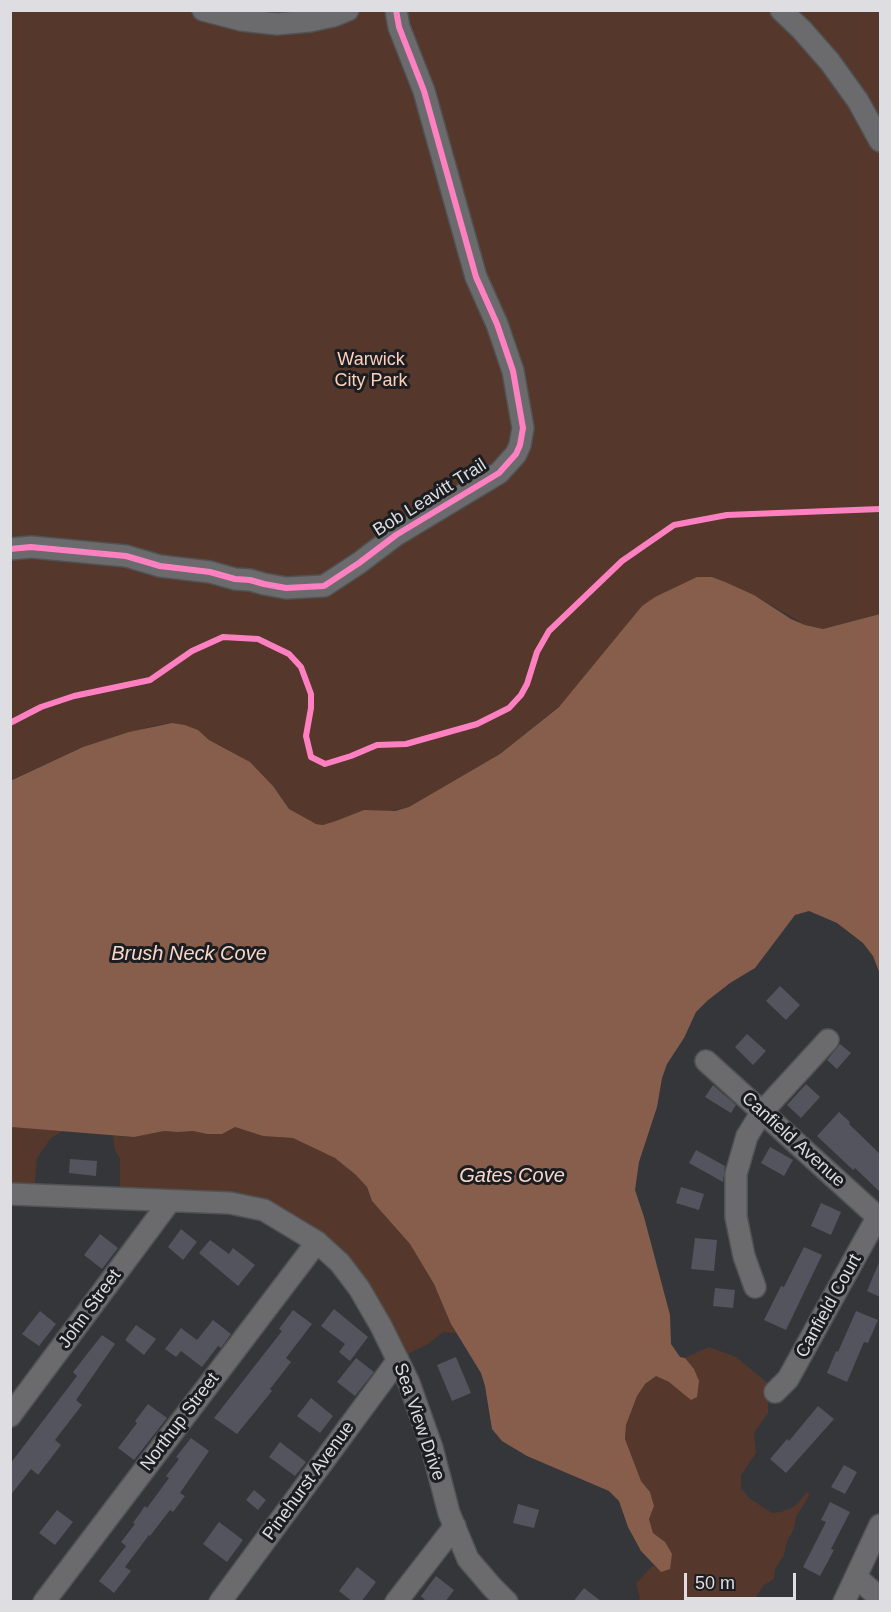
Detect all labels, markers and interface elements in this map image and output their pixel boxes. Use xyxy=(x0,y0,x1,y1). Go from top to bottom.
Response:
park label: Warwick City Park xyxy=(334,349,408,392)
street label: Bob Leavitt Trail xyxy=(369,455,491,541)
water label: Brush Neck Cove xyxy=(111,942,267,966)
street label: Canfield Avenue xyxy=(737,1088,849,1192)
water label: Gates Cove xyxy=(459,1164,565,1188)
street label: Canfield Court xyxy=(792,1250,866,1362)
street label: John Street xyxy=(54,1265,126,1353)
street label: Sea View Drive xyxy=(389,1360,449,1484)
street label: Northup Street xyxy=(136,1369,224,1475)
street label: Pinehurst Avenue xyxy=(259,1417,359,1545)
scale bar xyxy=(687,1561,800,1599)
text: 50 m xyxy=(695,1573,735,1593)

